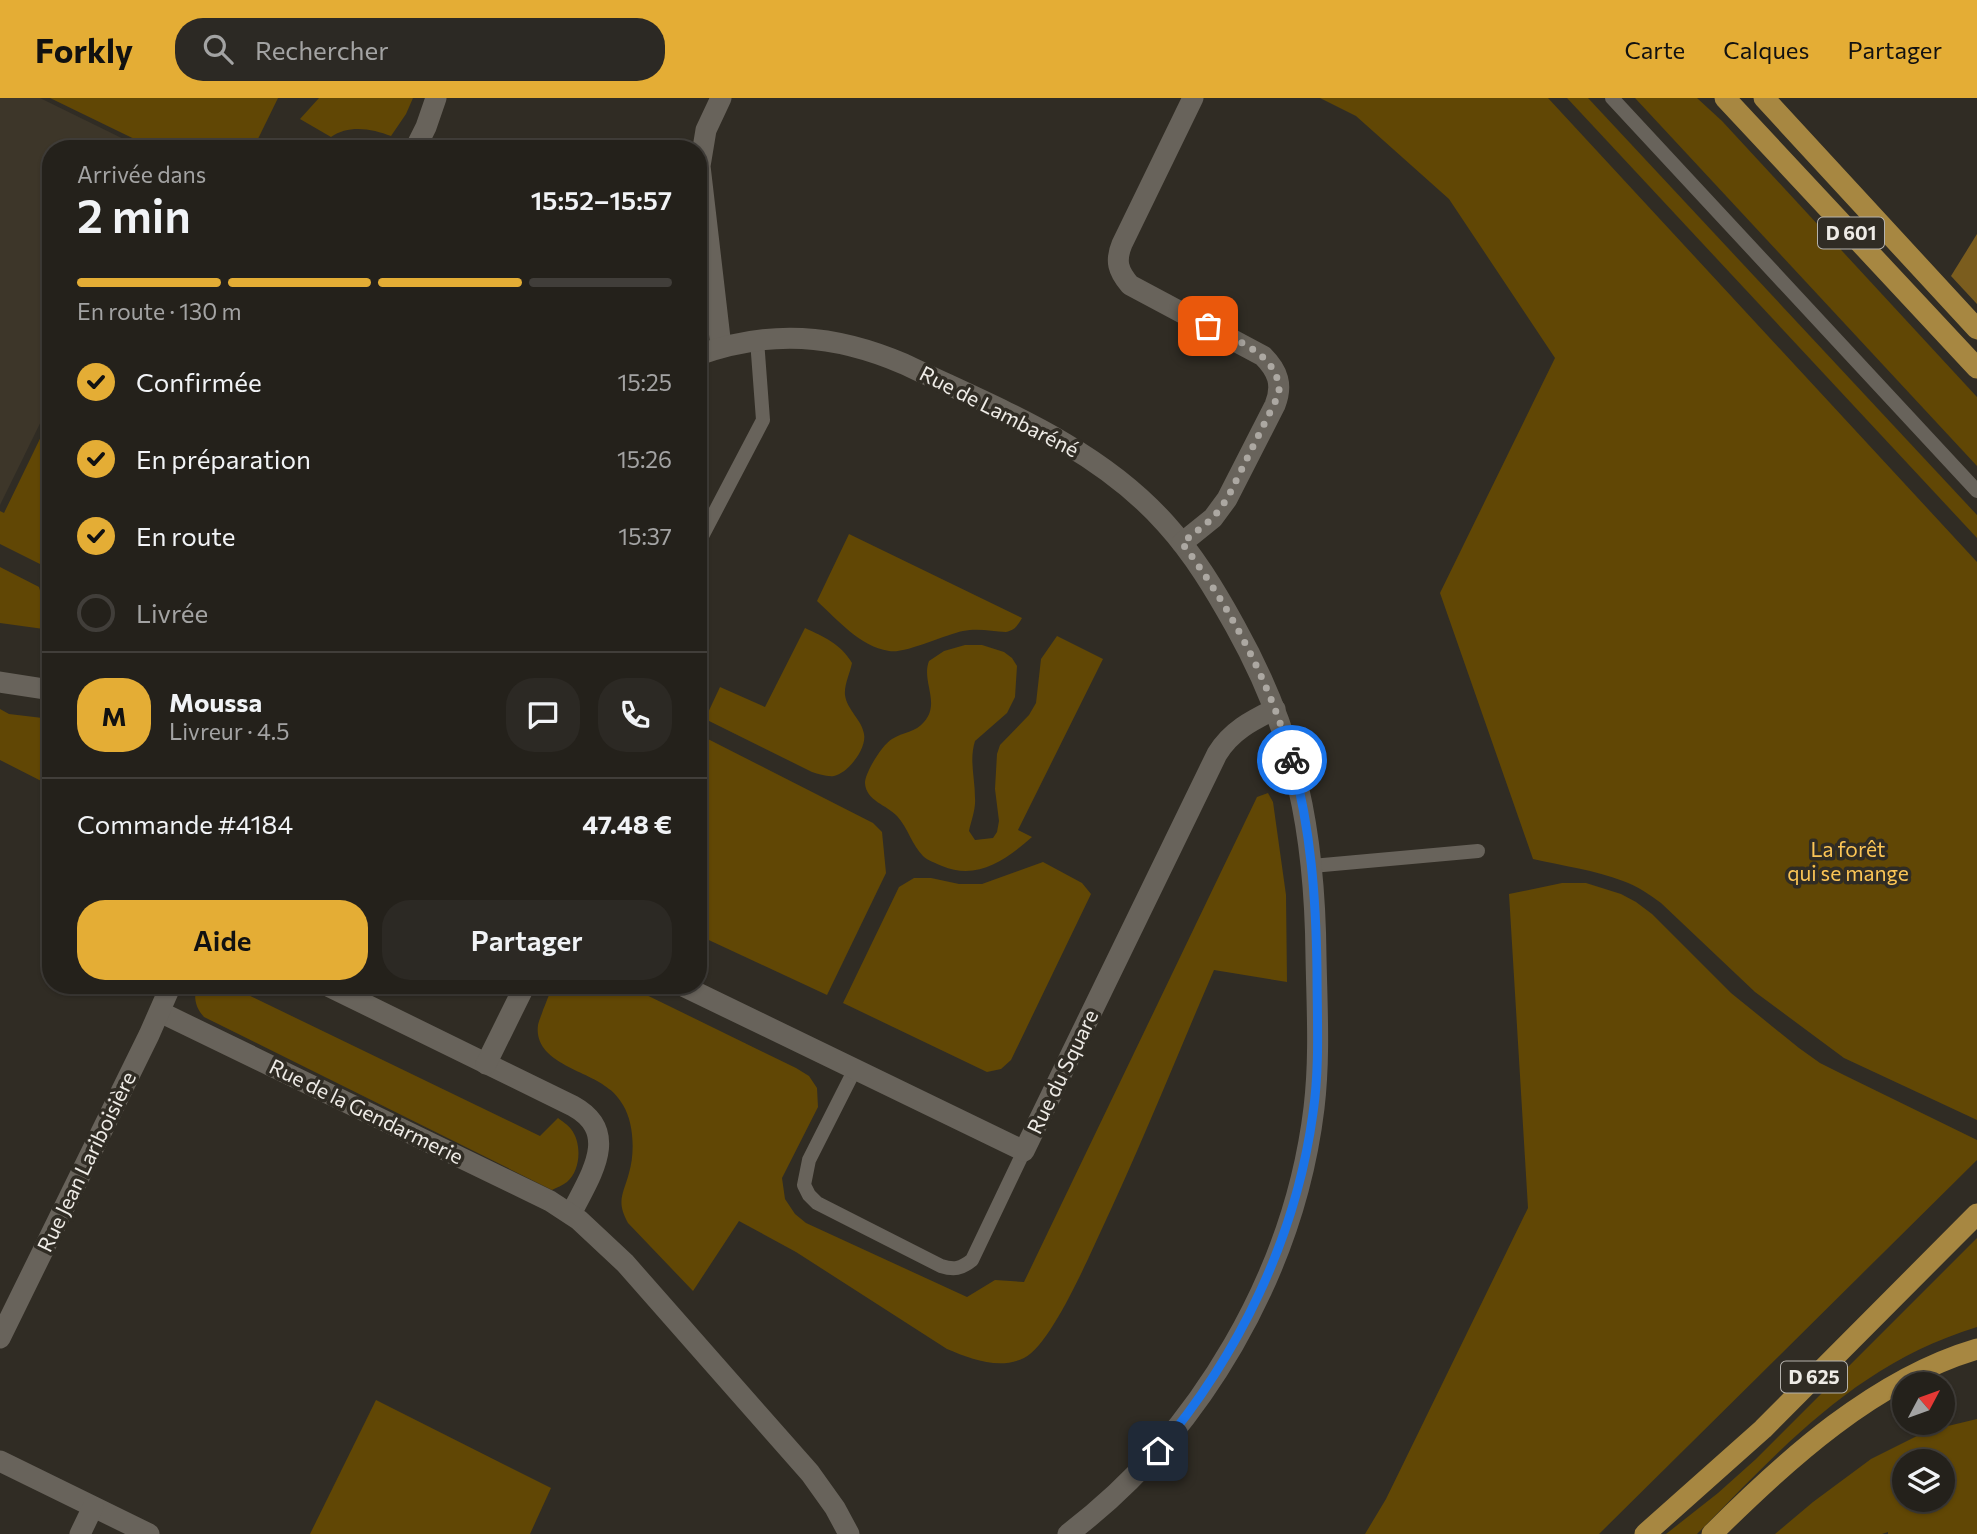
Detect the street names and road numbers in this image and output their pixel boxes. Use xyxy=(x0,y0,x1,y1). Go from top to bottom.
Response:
road number: D 601 xyxy=(1818,217,1884,248)
street label: Rue de Lambaréné xyxy=(916,360,1083,462)
street label: Rue du Square xyxy=(1021,1005,1102,1138)
street label: Rue de la Gendarmerie xyxy=(266,1053,468,1168)
street label: Rue Jean Lariboisière xyxy=(31,1067,140,1255)
road number: D 625 xyxy=(1781,1362,1847,1392)

